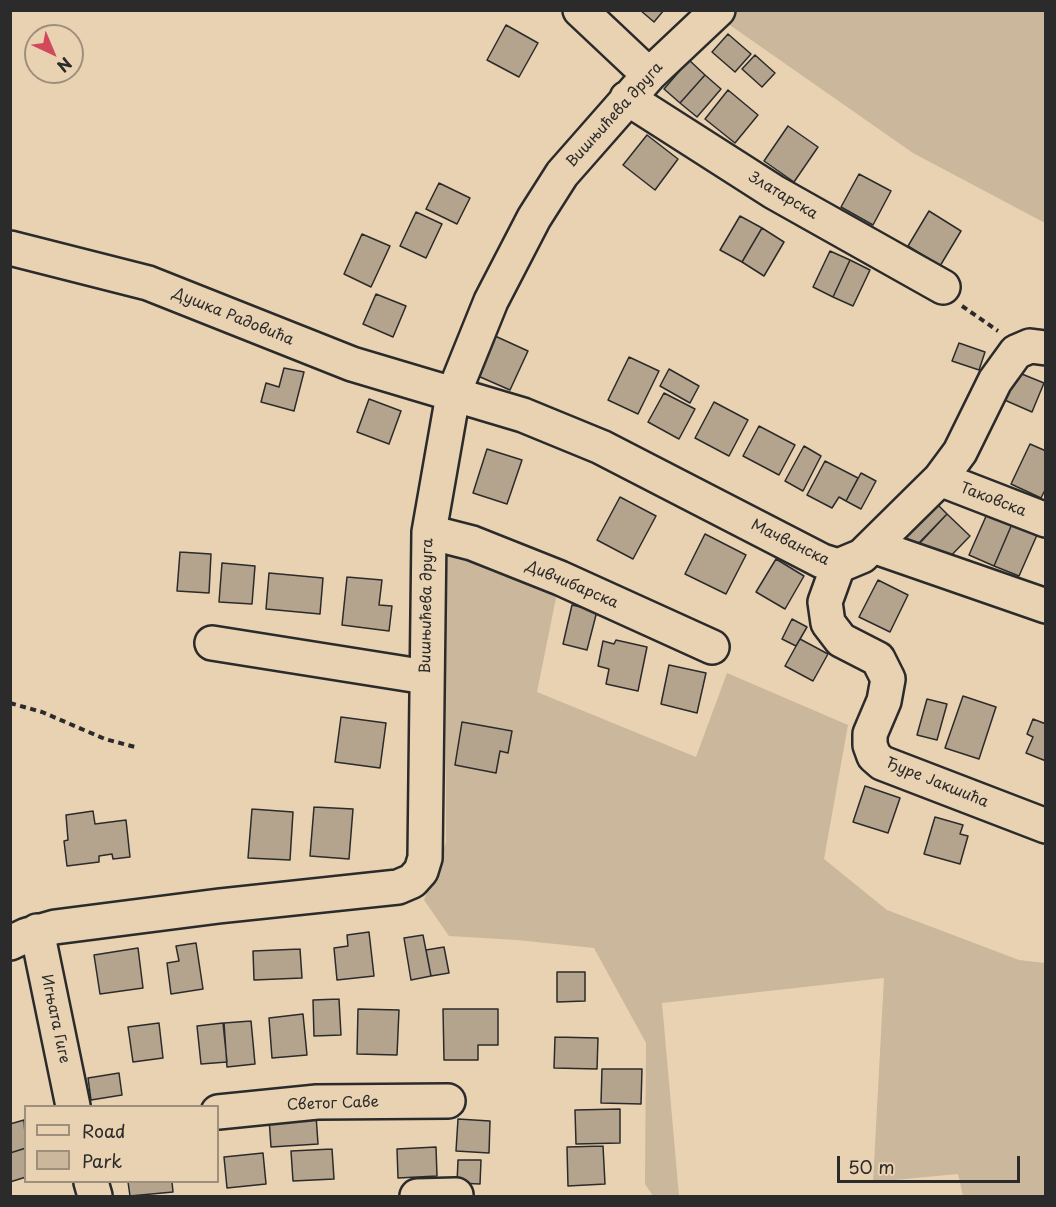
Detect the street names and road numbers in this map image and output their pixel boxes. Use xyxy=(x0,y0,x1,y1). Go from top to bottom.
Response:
street label: Вишњићева друга xyxy=(563,59,667,171)
street label: Златарска xyxy=(745,168,821,224)
street label: Душка Радовића xyxy=(170,285,296,349)
street label: Таковска xyxy=(957,479,1029,521)
street label: Мачванска xyxy=(748,516,832,570)
street label: Вишњићева друга xyxy=(417,538,437,674)
street label: Дивчибарска xyxy=(523,557,621,613)
street label: Ђуре Јакшића xyxy=(883,754,991,812)
street label: Игњата Гиге xyxy=(37,973,73,1065)
street label: Светог Саве xyxy=(287,1093,379,1115)

